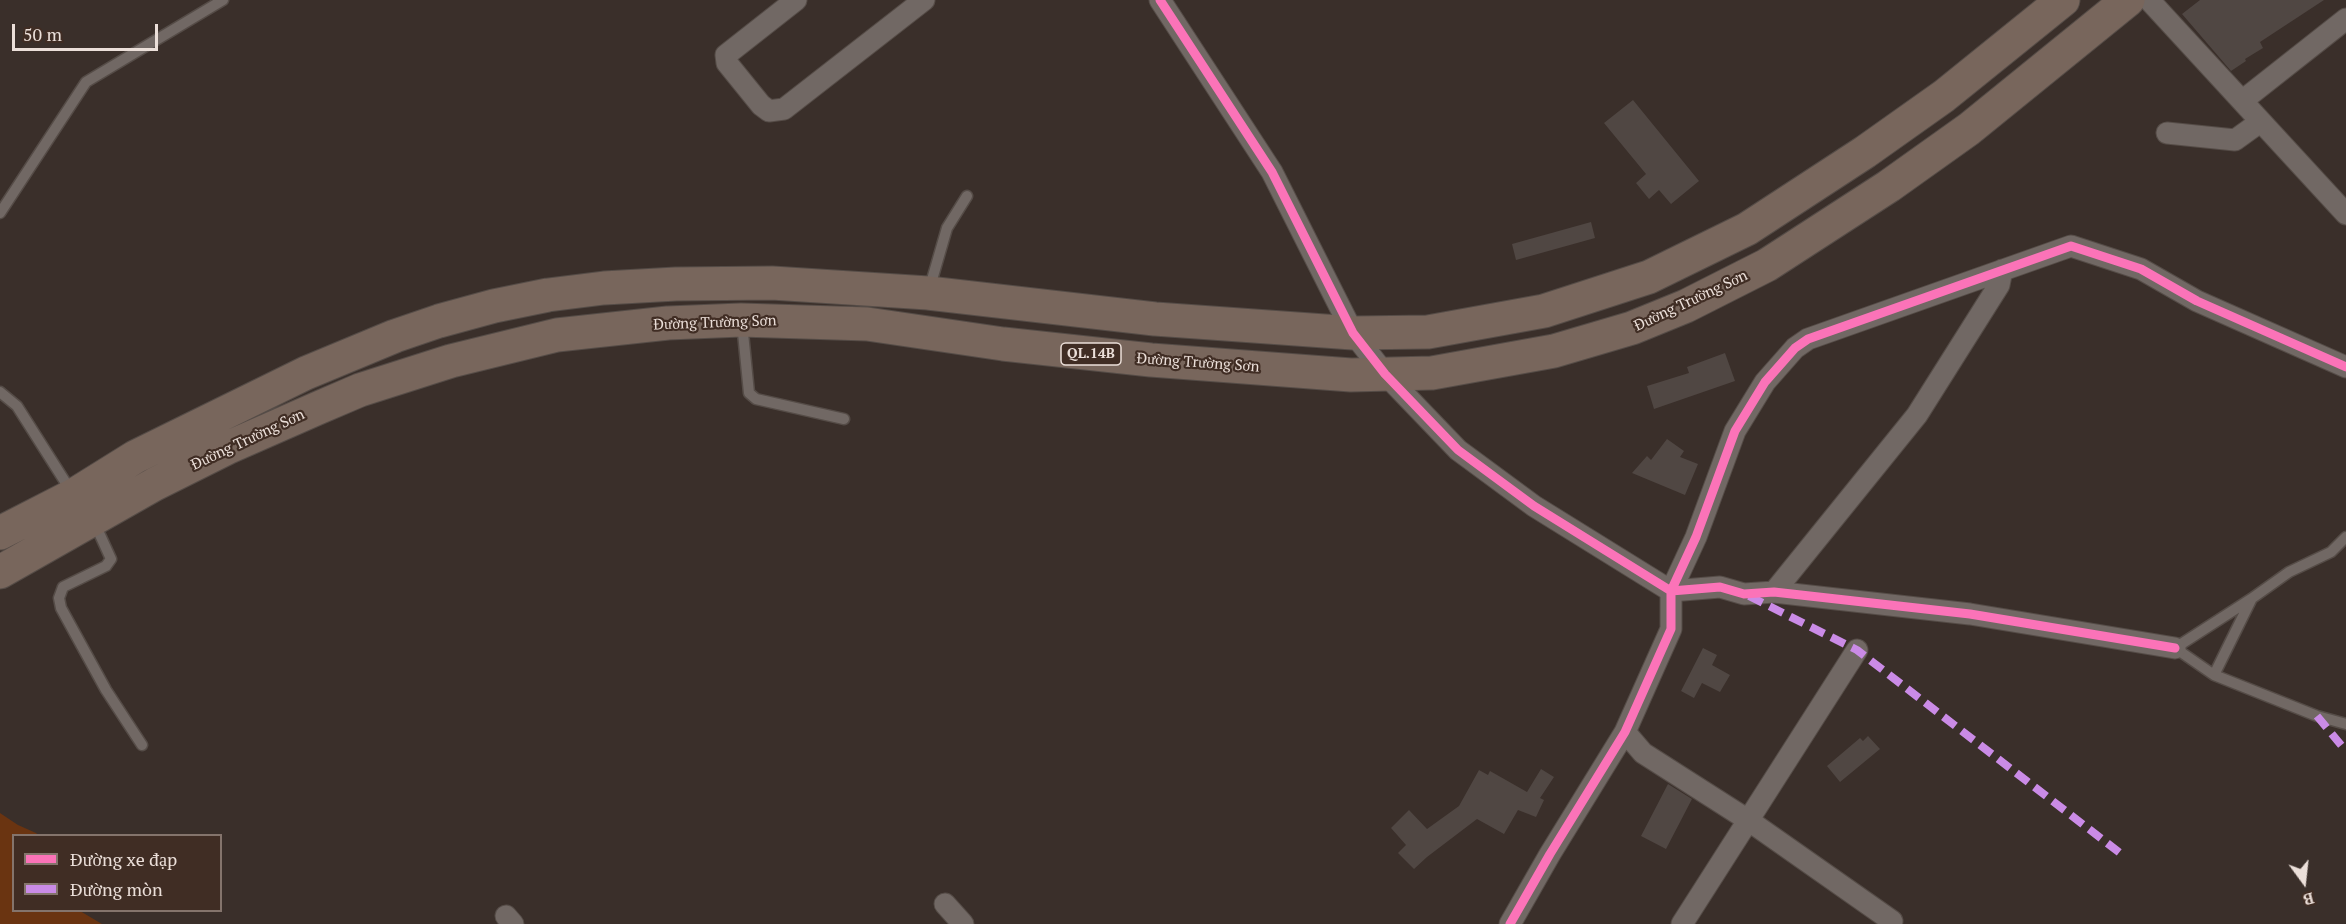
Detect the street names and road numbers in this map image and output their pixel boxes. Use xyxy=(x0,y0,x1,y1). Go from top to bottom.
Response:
street label: Đường Trường Sơn xyxy=(1631,267,1751,335)
street label: Đường Trường Sơn xyxy=(653,312,777,334)
road number: QL.14B xyxy=(1061,343,1121,365)
street label: Đường Trường Sơn xyxy=(1136,350,1260,376)
street label: Đường Trường Sơn xyxy=(188,406,308,474)

